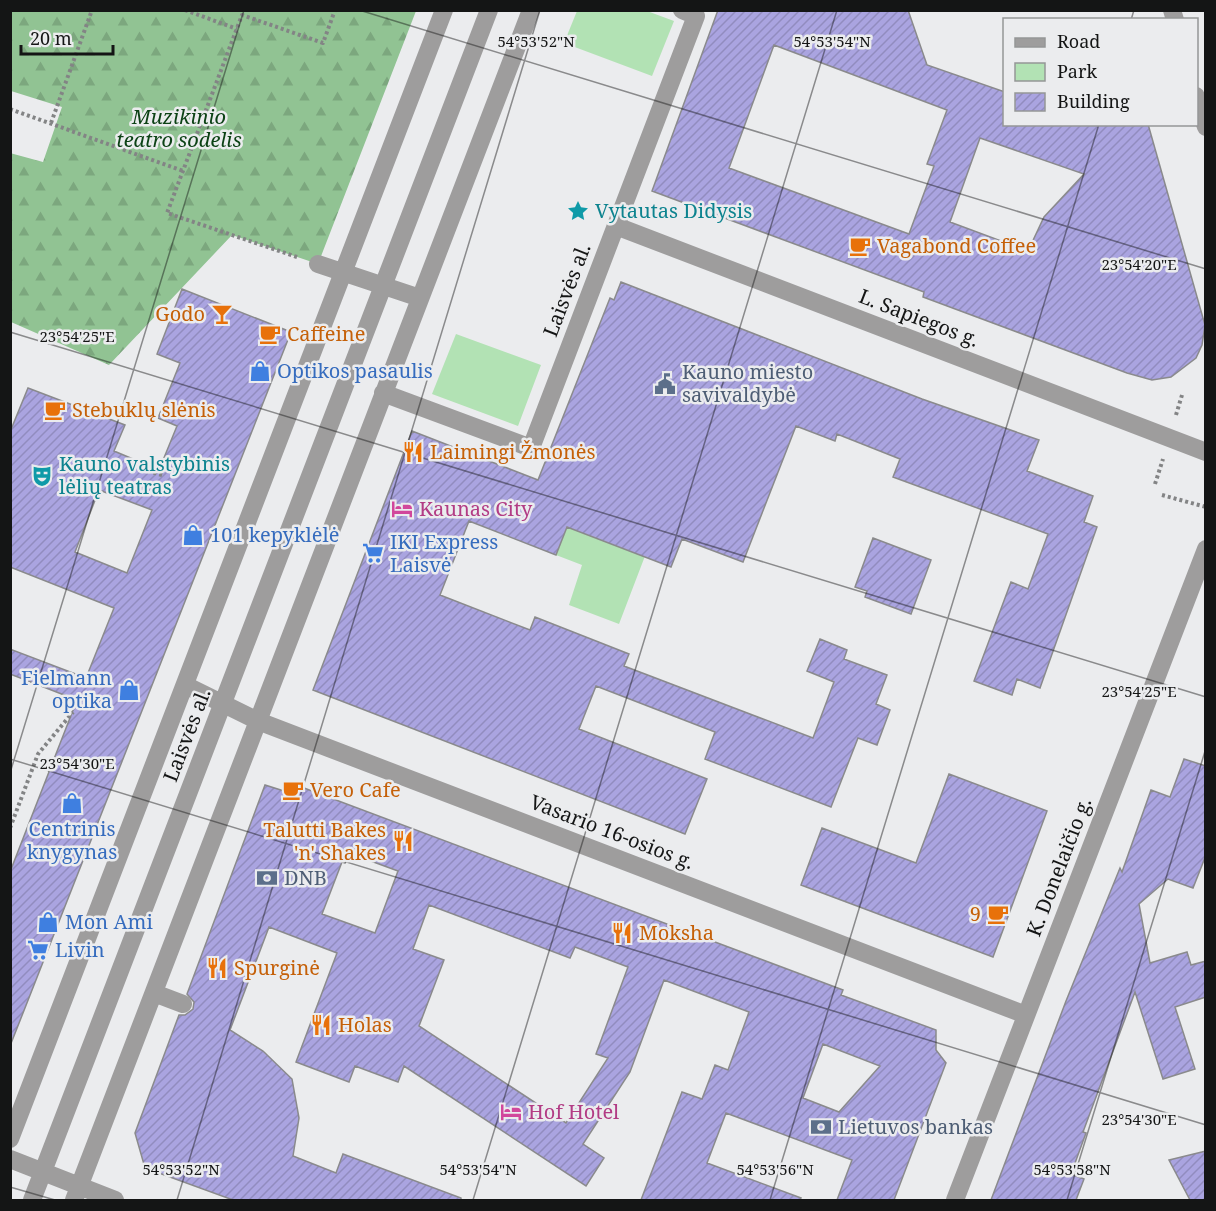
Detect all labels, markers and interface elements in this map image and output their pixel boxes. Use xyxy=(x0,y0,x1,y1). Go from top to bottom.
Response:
scale bar xyxy=(21,18,112,56)
legend xyxy=(1003,18,1198,126)
text: 20 m xyxy=(30,26,72,50)
text: Road xyxy=(1057,29,1100,53)
text: 54°53'52"N xyxy=(497,31,575,51)
text: 54°53'54"N xyxy=(793,31,871,51)
text: Park xyxy=(1057,59,1097,83)
text: Building xyxy=(1057,89,1130,113)
park label: Muzikinio teatro sodelis xyxy=(116,103,242,153)
place label: Vytautas Didysis xyxy=(595,197,752,224)
place icon: Vytautas Didysis xyxy=(566,199,590,223)
place label: Vagabond Coffee xyxy=(877,232,1036,259)
cafe icon: Vagabond Coffee xyxy=(848,234,872,258)
street label: Laisvės al. xyxy=(536,239,597,340)
text: 23°54'20"E xyxy=(1101,254,1177,274)
street label: L. Sapiegos g. xyxy=(855,282,983,353)
place label: Godo xyxy=(155,300,205,327)
bar icon: Godo xyxy=(210,302,234,326)
place label: Caffeine xyxy=(287,320,365,347)
cafe icon: Caffeine xyxy=(258,322,282,346)
text: 23°54'25"E xyxy=(39,326,115,346)
place label: Optikos pasaulis xyxy=(277,357,433,384)
place label: Kauno miesto savivaldybė xyxy=(682,358,813,408)
shop icon: Optikos pasaulis xyxy=(248,359,272,383)
public building icon: Kauno miesto savivaldybė xyxy=(653,372,677,396)
place label: Stebuklų slėnis xyxy=(72,396,216,423)
cafe icon: Stebuklų slėnis xyxy=(43,398,67,422)
place label: Laimingi Žmonės xyxy=(430,438,596,465)
restaurant icon: Laimingi Žmonės xyxy=(401,440,425,464)
place label: Kauno valstybinis lėlių teatras xyxy=(59,450,230,500)
theatre icon: Kauno valstybinis lėlių teatras xyxy=(30,464,54,488)
place label: Kaunas City xyxy=(419,495,533,522)
hotel icon: Kaunas City xyxy=(390,497,414,521)
place label: 101 kepyklėlė xyxy=(210,521,339,548)
shop icon: 101 kepyklėlė xyxy=(181,523,205,547)
place label: IKI Express Laisvė xyxy=(390,528,498,578)
supermarket icon: IKI Express Laisvė xyxy=(361,541,385,565)
place label: Fielmann optika xyxy=(21,664,112,714)
shop icon: Fielmann optika xyxy=(117,678,141,702)
text: 23°54'25"E xyxy=(1101,681,1177,701)
street label: Laisvės al. xyxy=(156,684,217,785)
text: 23°54'30"E xyxy=(39,753,115,773)
place label: Vero Cafe xyxy=(310,776,401,803)
cafe icon: Vero Cafe xyxy=(281,778,305,802)
street label: Vasario 16-osios g. xyxy=(526,788,698,875)
shop icon: Centrinis knygynas xyxy=(60,791,84,815)
street label: K. Donelaičio g. xyxy=(1020,794,1097,940)
place label: Centrinis knygynas xyxy=(27,815,117,865)
place label: Talutti Bakes 'n' Shakes xyxy=(263,816,386,866)
restaurant icon: Talutti Bakes 'n' Shakes xyxy=(391,829,415,853)
place label: DNB xyxy=(284,864,327,891)
bank icon: DNB xyxy=(255,866,279,890)
place label: 9 xyxy=(970,900,981,927)
cafe icon: 9 xyxy=(986,902,1010,926)
place label: Mon Ami xyxy=(65,908,153,935)
shop icon: Mon Ami xyxy=(36,910,60,934)
place label: Moksha xyxy=(639,919,714,946)
restaurant icon: Moksha xyxy=(610,921,634,945)
place label: Livin xyxy=(55,936,105,963)
supermarket icon: Livin xyxy=(26,938,50,962)
place label: Spurginė xyxy=(234,954,320,981)
restaurant icon: Spurginė xyxy=(205,956,229,980)
place label: Holas xyxy=(338,1011,392,1038)
restaurant icon: Holas xyxy=(309,1013,333,1037)
place label: Hof Hotel xyxy=(528,1098,619,1125)
hotel icon: Hof Hotel xyxy=(499,1100,523,1124)
text: 23°54'30"E xyxy=(1101,1109,1177,1129)
place label: Lietuvos bankas xyxy=(838,1113,993,1140)
bank icon: Lietuvos bankas xyxy=(809,1115,833,1139)
text: 54°53'52"N xyxy=(142,1159,220,1179)
text: 54°53'54"N xyxy=(439,1159,517,1179)
text: 54°53'56"N xyxy=(736,1159,814,1179)
text: 54°53'58"N xyxy=(1033,1159,1111,1179)

